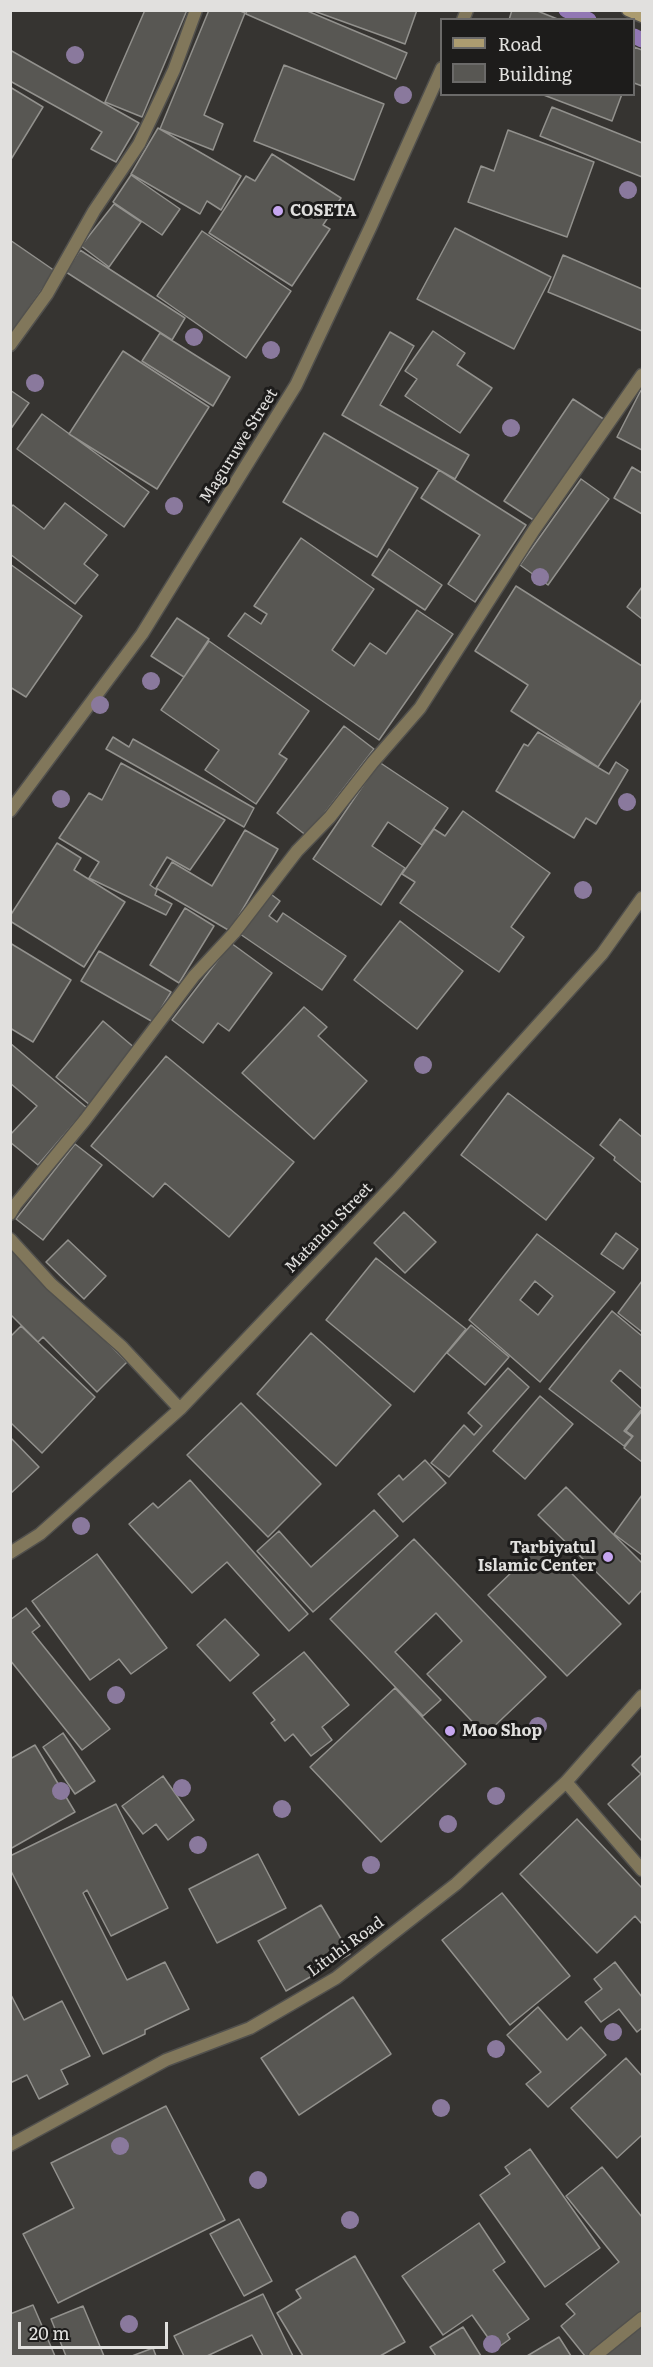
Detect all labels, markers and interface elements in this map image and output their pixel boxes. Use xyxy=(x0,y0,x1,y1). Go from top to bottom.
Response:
legend xyxy=(440,18,635,96)
text: Road xyxy=(498,30,542,57)
text: Building xyxy=(498,60,572,87)
place label: COSETA xyxy=(290,201,356,221)
marker: COSETA xyxy=(271,204,285,218)
street label: Maguruwe Street xyxy=(196,385,282,507)
street label: Matandu Street xyxy=(281,1179,377,1277)
place label: Tarbiyatul Islamic Center xyxy=(478,1538,596,1576)
marker: Tarbiyatul Islamic Center xyxy=(601,1550,615,1564)
place label: Moo Shop xyxy=(462,1721,542,1741)
marker: Moo Shop xyxy=(443,1724,457,1738)
street label: Lituhi Road xyxy=(304,1913,388,1981)
scale bar xyxy=(21,2310,171,2348)
text: 20 m xyxy=(29,2319,70,2346)

